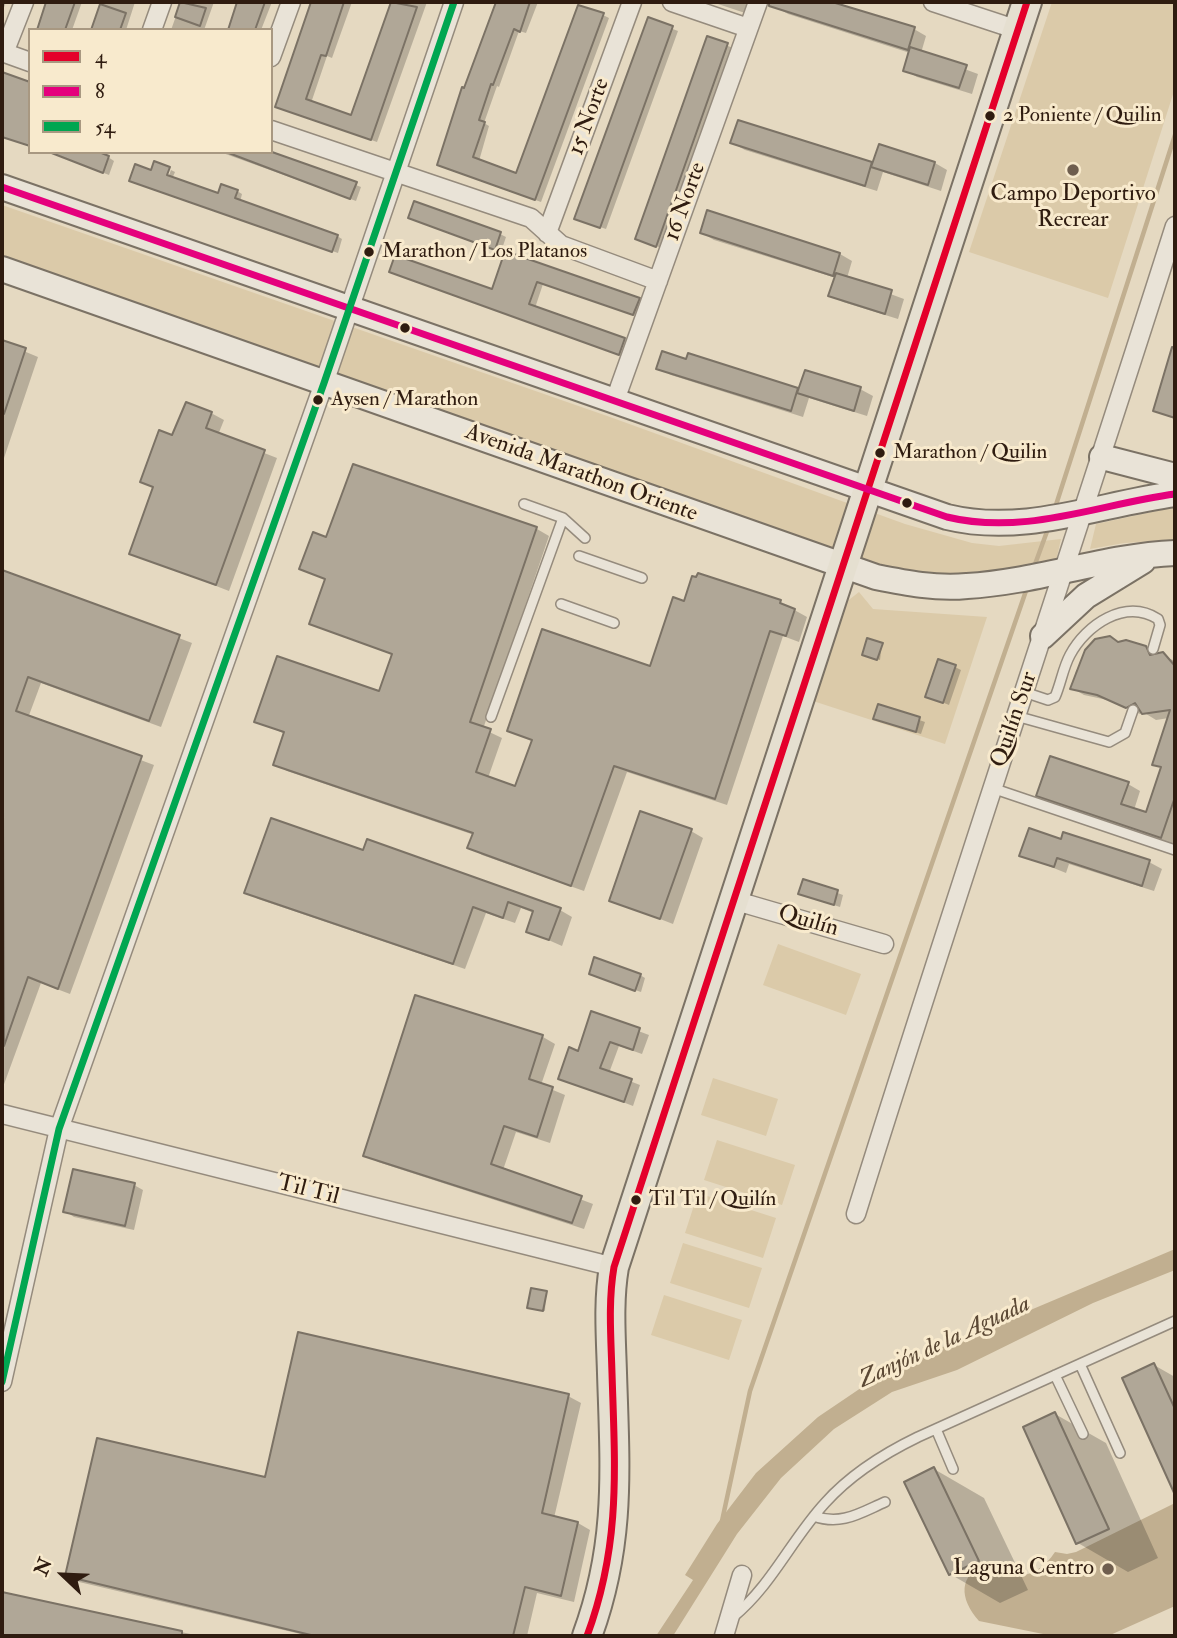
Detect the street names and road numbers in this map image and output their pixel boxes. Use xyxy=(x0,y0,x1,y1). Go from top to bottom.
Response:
street label: 15 Norte xyxy=(563,75,617,159)
street label: 16 Norte xyxy=(659,159,713,245)
street label: Avenida Marathon Oriente xyxy=(461,419,701,529)
street label: Quilín Sur xyxy=(986,669,1044,771)
street label: Quilín xyxy=(775,900,841,944)
street label: Til Til xyxy=(274,1170,342,1212)

